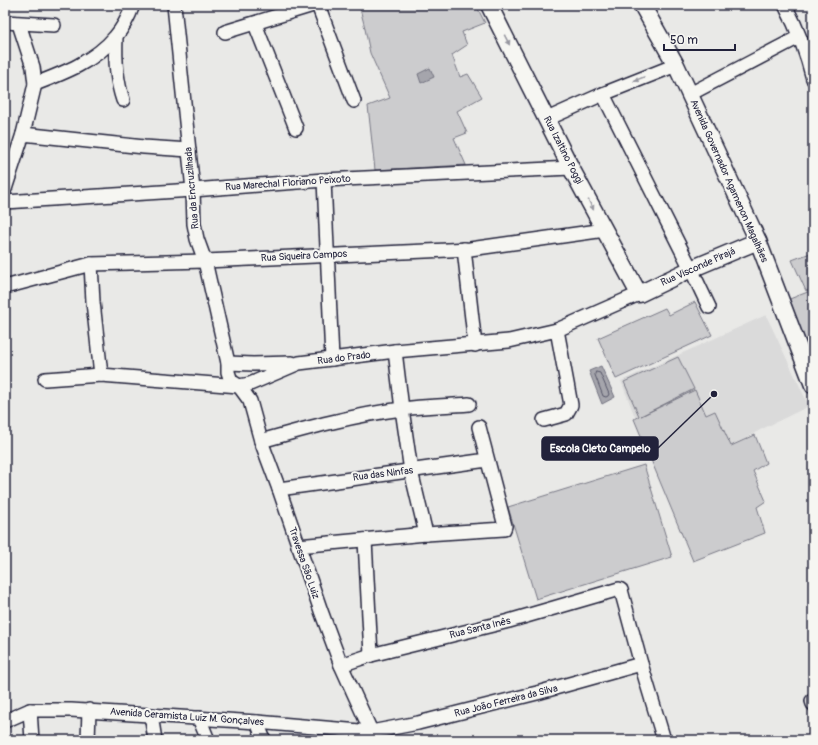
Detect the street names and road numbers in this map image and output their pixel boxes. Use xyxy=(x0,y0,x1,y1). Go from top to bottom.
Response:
street label: Avenida Governador Agamenon Magalhães xyxy=(687,98,771,265)
street label: Rua Izaltino Poggi xyxy=(541,114,585,186)
street label: Rua da Encruzilhada xyxy=(182,146,202,229)
street label: Rua Marechal Floriano Peixoto xyxy=(225,173,352,193)
street label: Rua Visconde Pirajá xyxy=(659,245,738,289)
street label: Rua Siqueira Campos xyxy=(261,248,348,264)
street label: Rua do Prado xyxy=(317,349,372,367)
street label: Rua das Ninfas xyxy=(352,464,414,484)
street label: Travessa São Luiz xyxy=(286,526,322,600)
street label: Rua Santa Inês xyxy=(448,614,512,641)
street label: Rua João Ferreira da Silva xyxy=(453,682,559,720)
street label: Avenida Ceramista Luiz M. Gonçalves xyxy=(110,706,265,728)

